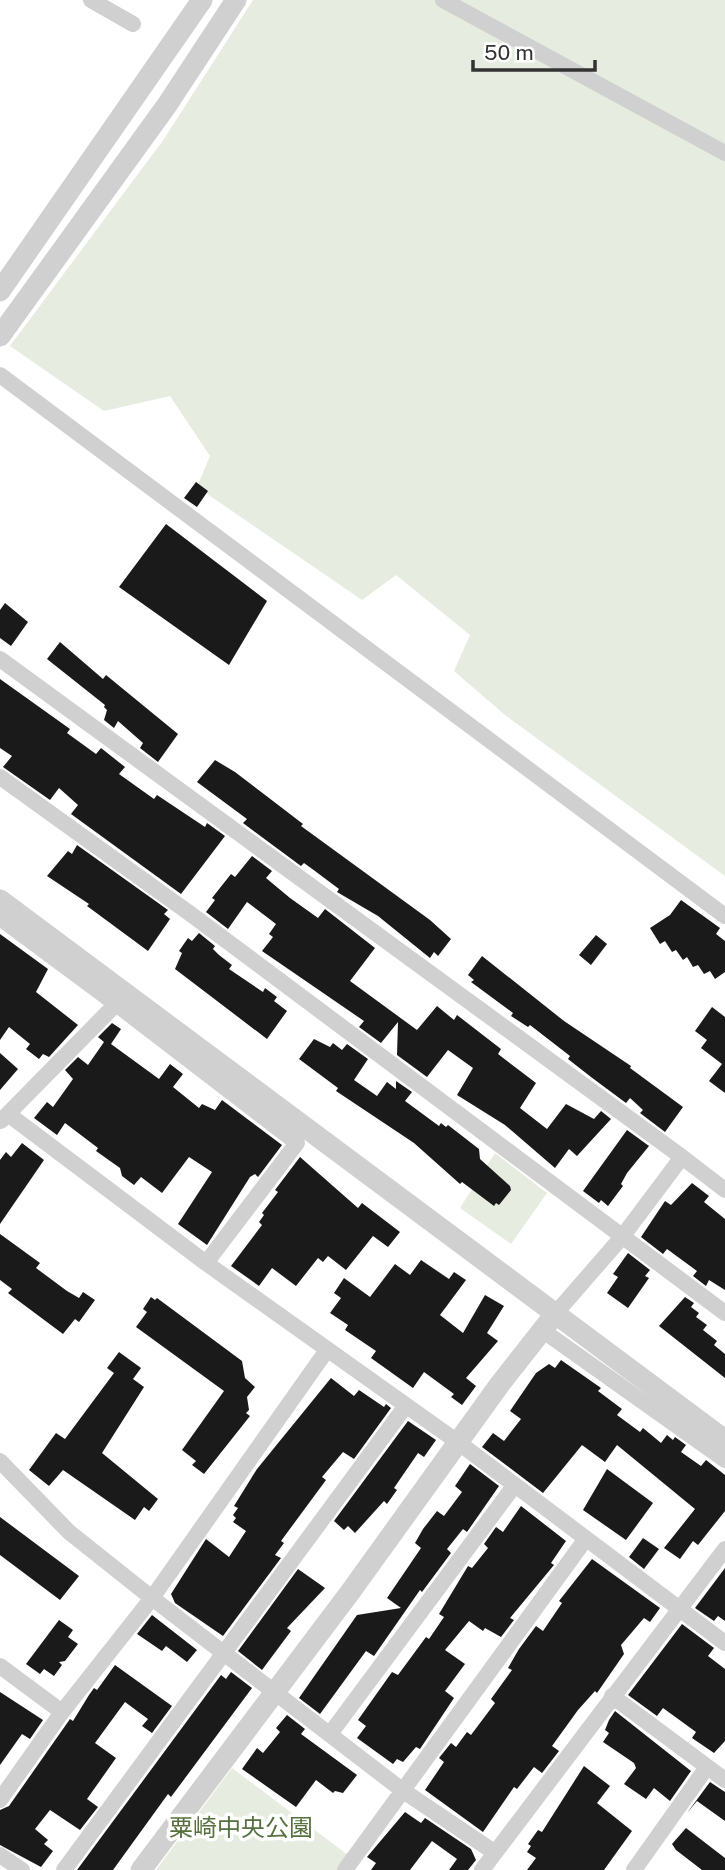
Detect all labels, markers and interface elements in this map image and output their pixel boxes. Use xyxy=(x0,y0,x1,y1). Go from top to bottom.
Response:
scale bar xyxy=(473,28,596,72)
text: 50 m xyxy=(484,40,534,65)
park label: 粟崎中央公園 xyxy=(169,1813,313,1841)

